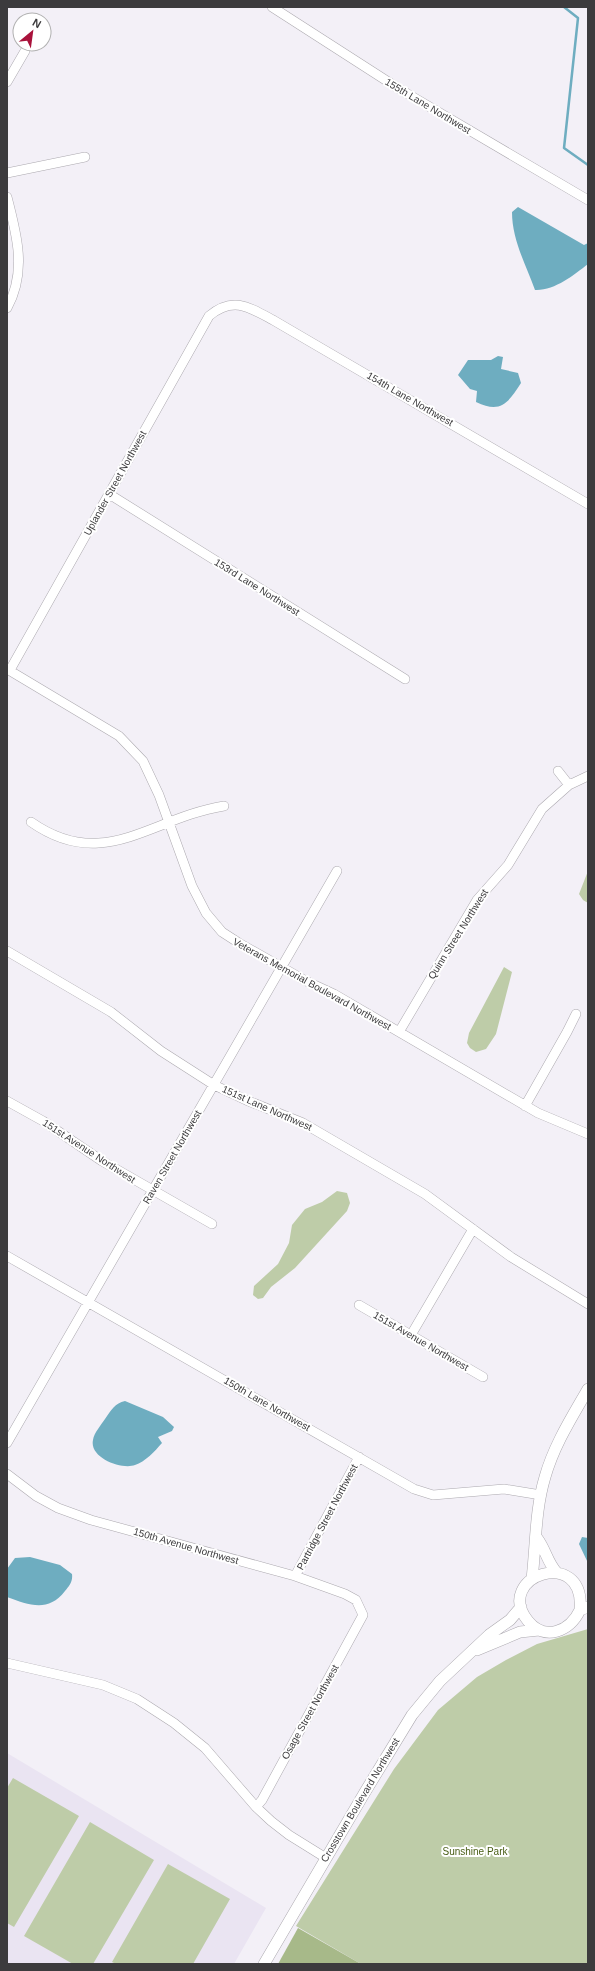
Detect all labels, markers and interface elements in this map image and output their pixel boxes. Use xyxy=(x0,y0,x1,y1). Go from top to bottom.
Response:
north arrow xyxy=(12,12,52,52)
text: N xyxy=(30,16,43,30)
street label: 155th Lane Northwest xyxy=(383,76,473,136)
street label: 154th Lane Northwest xyxy=(365,370,455,428)
street label: Uplander Street Northwest xyxy=(82,429,148,537)
street label: 153rd Lane Northwest xyxy=(212,556,302,618)
street label: Quinn Street Northwest xyxy=(426,887,490,981)
street label: Veterans Memorial Boulevard Northwest xyxy=(231,936,393,1032)
street label: 151st Lane Northwest xyxy=(220,1083,314,1133)
street label: Raven Street Northwest xyxy=(141,1108,203,1206)
street label: 151st Avenue Northwest xyxy=(41,1117,138,1185)
street label: 151st Avenue Northwest xyxy=(371,1309,471,1373)
street label: 150th Lane Northwest xyxy=(222,1375,312,1433)
street label: Partridge Street Northwest xyxy=(294,1462,360,1572)
street label: 150th Avenue Northwest xyxy=(132,1526,240,1566)
street label: Osage Street Northwest xyxy=(279,1662,341,1761)
street label: Crosstown Boulevard Northwest xyxy=(319,1736,402,1864)
park label: Sunshine Park xyxy=(442,1846,509,1857)

